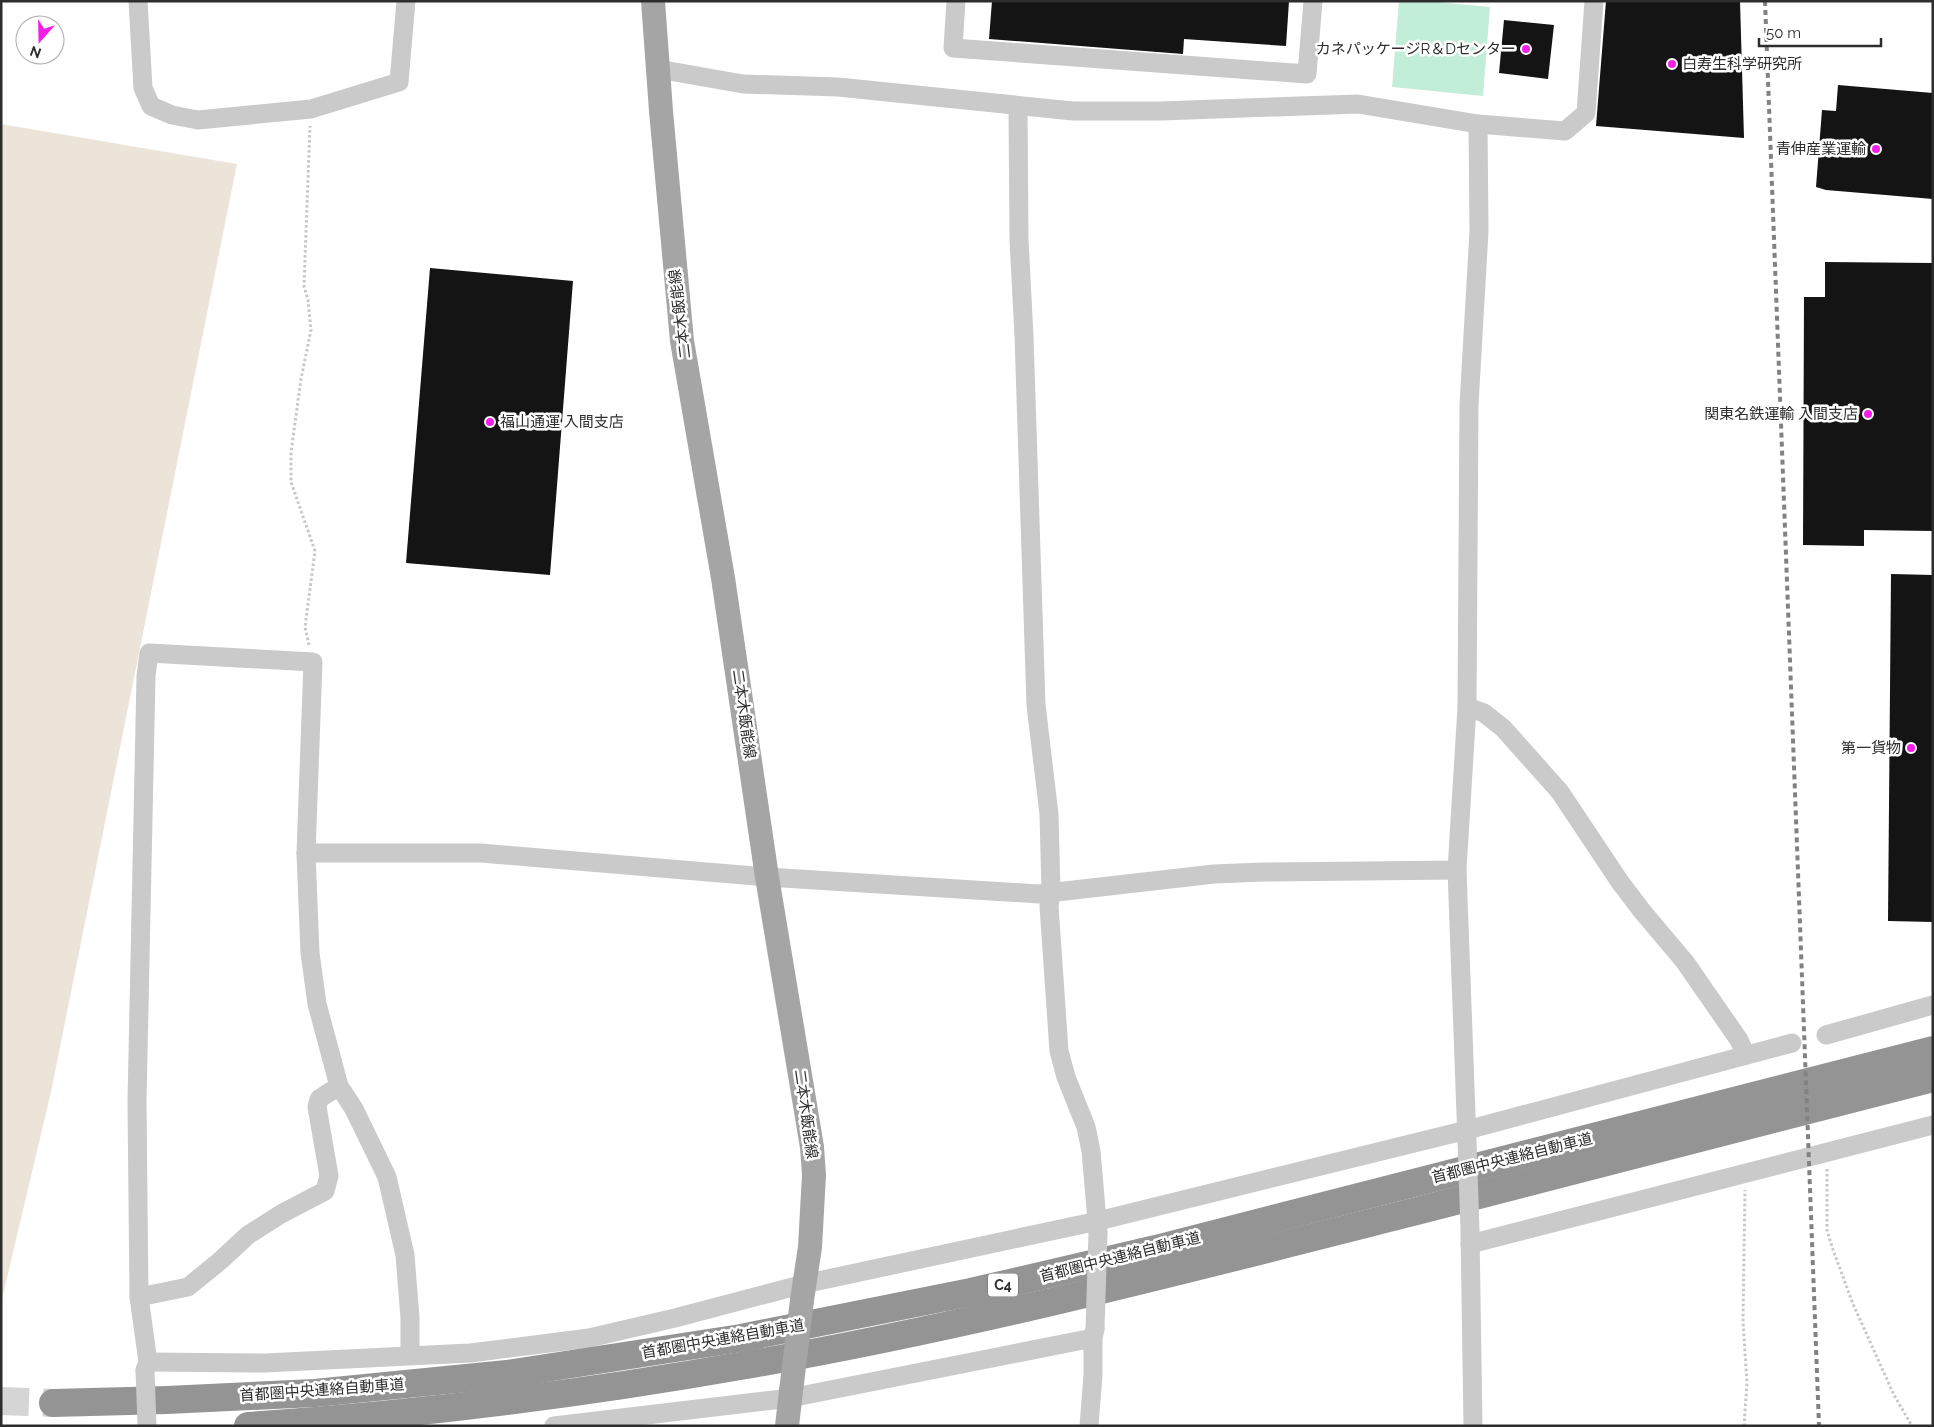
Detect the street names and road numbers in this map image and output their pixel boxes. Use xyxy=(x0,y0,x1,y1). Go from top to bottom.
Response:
street label: 二本木飯能線 xyxy=(666,268,694,360)
street label: 二本木飯能線 xyxy=(729,668,759,760)
street label: 二本木飯能線 xyxy=(791,1068,821,1160)
street label: 首都圏中央連絡自動車道 xyxy=(1430,1129,1594,1187)
street label: 首都圏中央連絡自動車道 xyxy=(1038,1228,1202,1286)
road number: C4 xyxy=(988,1274,1018,1296)
street label: 首都圏中央連絡自動車道 xyxy=(640,1316,806,1362)
street label: 首都圏中央連絡自動車道 xyxy=(239,1375,405,1405)

